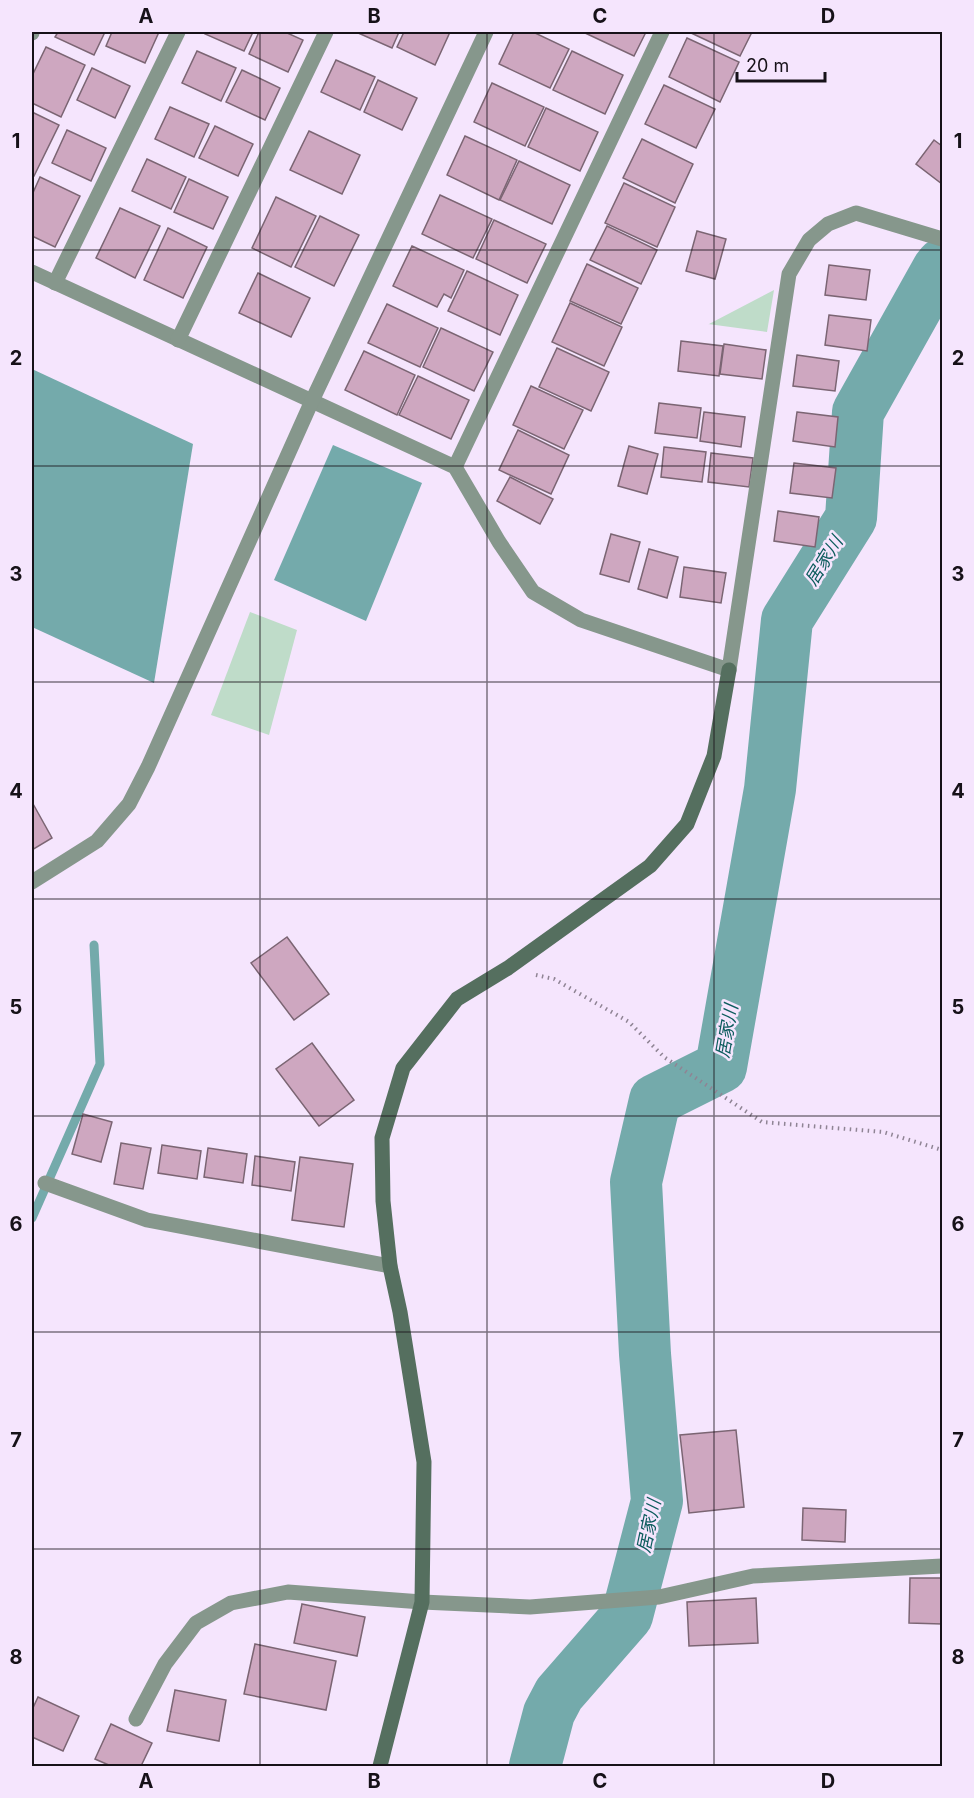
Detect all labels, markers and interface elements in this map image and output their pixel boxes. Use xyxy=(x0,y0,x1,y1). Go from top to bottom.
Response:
text: A xyxy=(139,4,154,28)
text: B xyxy=(367,4,381,28)
text: C xyxy=(593,4,607,28)
text: D xyxy=(821,4,835,28)
scale bar xyxy=(737,45,826,83)
text: 20 m xyxy=(746,55,789,76)
text: 1 xyxy=(12,129,20,153)
text: 1 xyxy=(954,129,962,153)
text: 2 xyxy=(10,346,22,370)
text: 2 xyxy=(952,346,964,370)
water label: 居家川 xyxy=(800,531,848,589)
text: 3 xyxy=(10,562,22,586)
text: 3 xyxy=(952,562,964,586)
text: 4 xyxy=(9,779,23,803)
text: 4 xyxy=(951,779,965,803)
text: 5 xyxy=(10,995,22,1019)
text: 5 xyxy=(952,995,964,1019)
water label: 居家川 xyxy=(711,1001,742,1059)
text: 6 xyxy=(10,1212,23,1236)
text: 6 xyxy=(952,1212,965,1236)
text: 7 xyxy=(10,1428,22,1452)
text: 7 xyxy=(952,1428,964,1452)
water label: 居家川 xyxy=(633,1495,665,1554)
text: 8 xyxy=(9,1645,23,1669)
text: 8 xyxy=(951,1645,965,1669)
text: A xyxy=(139,1769,154,1793)
text: B xyxy=(367,1769,381,1793)
text: C xyxy=(593,1769,607,1793)
text: D xyxy=(821,1769,835,1793)

